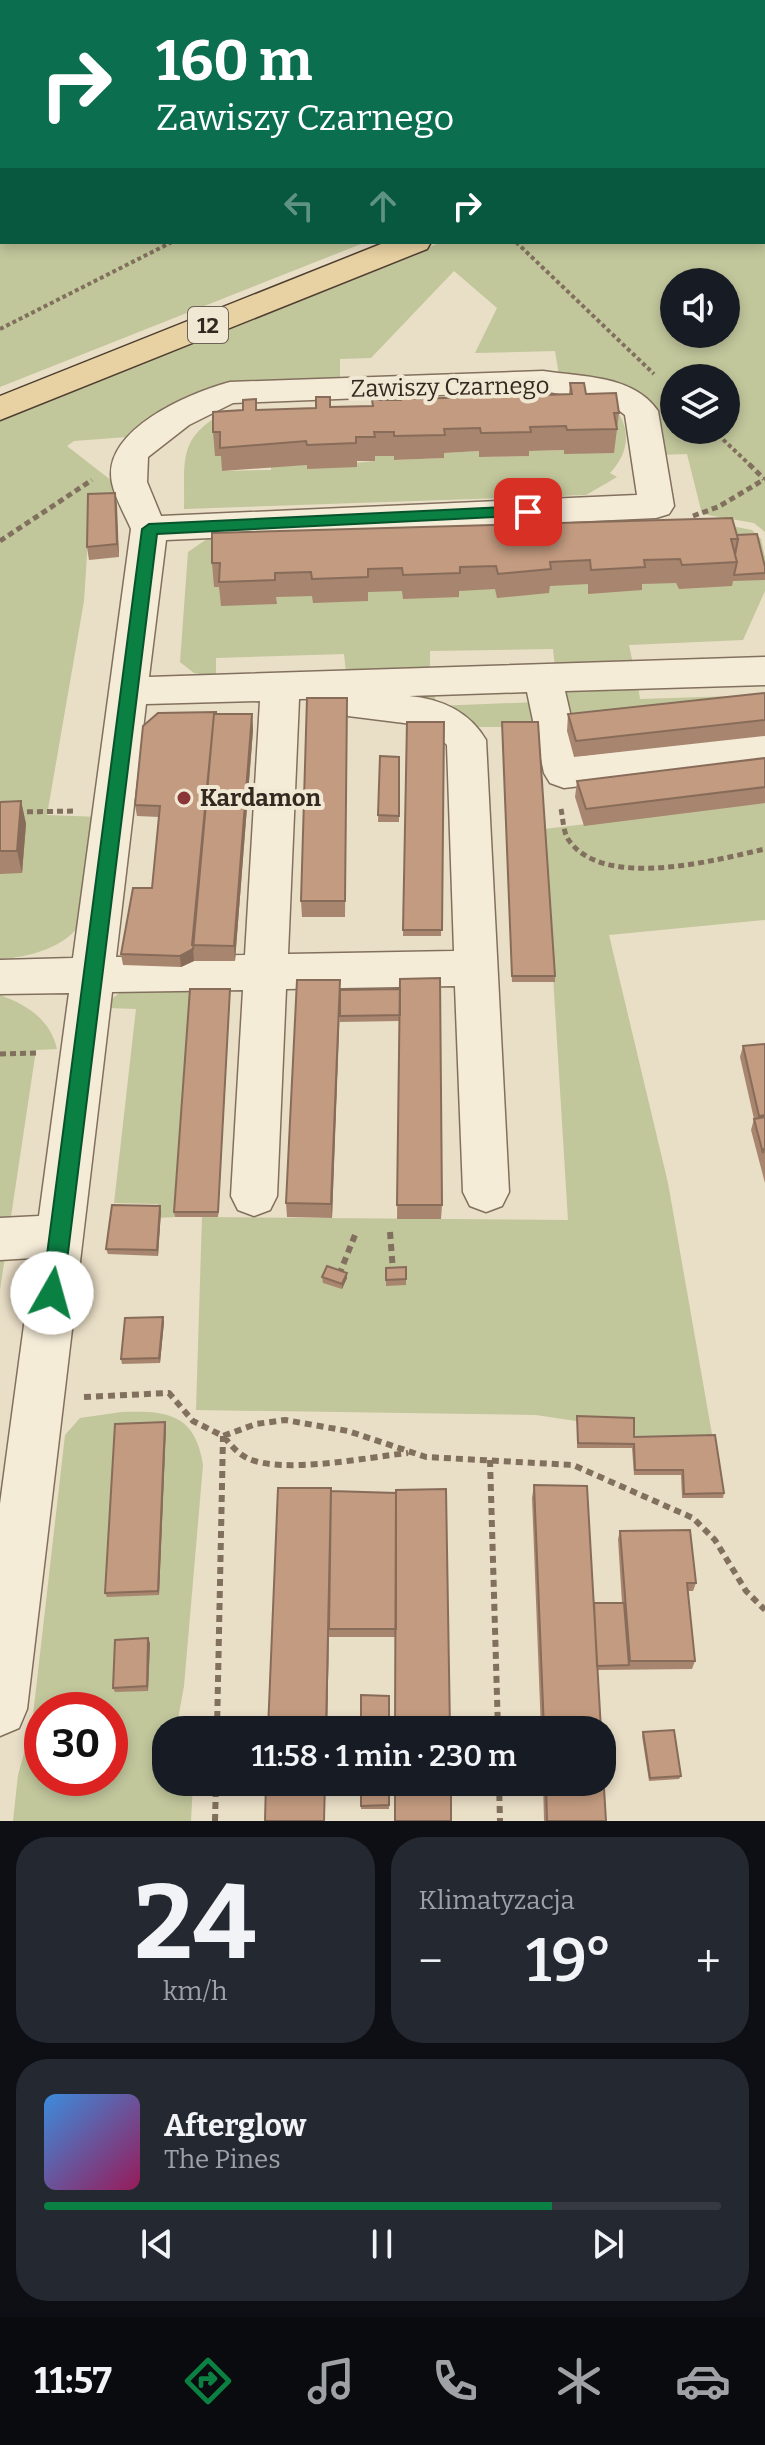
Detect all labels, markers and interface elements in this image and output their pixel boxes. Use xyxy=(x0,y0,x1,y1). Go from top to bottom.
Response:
text: 160 m xyxy=(156,28,312,95)
icon: right xyxy=(24,32,128,136)
text: Zawiszy Czarnego xyxy=(156,96,454,140)
icon: left xyxy=(277,184,321,228)
icon: ahead xyxy=(361,184,405,228)
icon: right xyxy=(445,184,489,228)
map controls xyxy=(660,268,740,444)
button: sound xyxy=(660,268,740,348)
road number: 12 xyxy=(188,307,228,343)
button: layers xyxy=(660,364,740,444)
street label: Zawiszy Czarnego xyxy=(350,371,550,403)
pin xyxy=(494,478,562,546)
icon: arrive xyxy=(506,490,550,534)
place label: Kardamon xyxy=(200,784,321,812)
marker: Kardamon xyxy=(175,789,193,807)
position arrow xyxy=(10,1251,94,1335)
speed limit sign: 30 xyxy=(24,1692,128,1796)
text: 11:58 · 1 min · 230 m xyxy=(251,1738,517,1774)
text: 24 xyxy=(134,1861,256,1986)
text: Klimatyzacja xyxy=(419,1885,575,1916)
text: 19° xyxy=(526,1925,613,1997)
text: − xyxy=(419,1935,443,1988)
text: + xyxy=(696,1935,721,1988)
text: km/h xyxy=(163,1976,227,2007)
text: Afterglow xyxy=(164,2108,306,2144)
text: The Pines xyxy=(164,2144,281,2175)
icon: previous xyxy=(135,2222,179,2266)
icon: pause xyxy=(360,2222,404,2266)
icon: next xyxy=(586,2222,630,2266)
icon: directions xyxy=(180,2353,236,2409)
icon: music xyxy=(303,2353,359,2409)
icon: phone xyxy=(427,2353,483,2409)
icon: climate xyxy=(551,2353,607,2409)
icon: car xyxy=(675,2353,731,2409)
text: 11:57 xyxy=(34,2359,112,2403)

